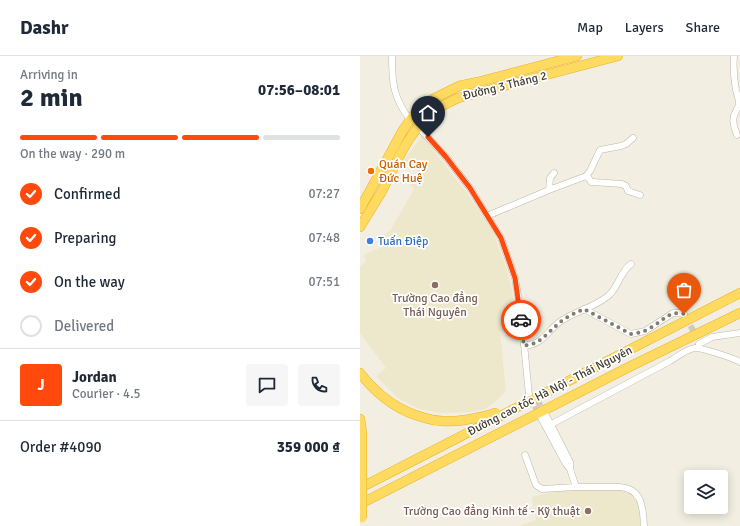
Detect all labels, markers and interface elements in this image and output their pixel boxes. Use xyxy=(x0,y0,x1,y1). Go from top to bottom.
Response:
text: Dashr xyxy=(20,16,69,40)
text: Map xyxy=(577,19,603,36)
text: Layers xyxy=(625,19,664,36)
text: Share xyxy=(686,19,720,36)
text: Arriving in xyxy=(20,67,78,83)
street label: Đường 3 Tháng 2 xyxy=(461,68,549,104)
text: 07:56–08:01 xyxy=(258,81,340,99)
text: 2 min xyxy=(20,82,83,114)
pin xyxy=(411,96,445,137)
icon: home xyxy=(417,102,439,124)
text: On the way · 290 m xyxy=(20,146,125,162)
place label: Quán Cay Đức Huệ xyxy=(379,157,428,186)
marker: Quán Cay Đức Huệ xyxy=(366,166,376,176)
icon: check xyxy=(20,183,42,205)
text: Confirmed xyxy=(54,185,121,203)
text: 07:27 xyxy=(308,186,340,202)
icon: check xyxy=(20,227,42,249)
text: Preparing xyxy=(54,229,117,247)
text: 07:48 xyxy=(308,230,340,246)
place label: Tuấn Điệp xyxy=(378,234,428,249)
marker: Tuấn Điệp xyxy=(365,236,375,246)
icon: check xyxy=(20,271,42,293)
text: On the way xyxy=(54,273,125,291)
pin xyxy=(667,273,701,314)
text: 07:51 xyxy=(308,274,340,290)
icon: bag xyxy=(673,279,695,301)
marker: Trường Cao đẳng Thái Nguyên xyxy=(430,280,440,290)
place label: Trường Cao đẳng Thái Nguyên xyxy=(392,291,478,320)
courier xyxy=(501,300,541,340)
icon: car xyxy=(510,309,532,331)
text: Delivered xyxy=(54,317,114,335)
street label: Đường cao tốc Hà Nội - Thái Nguyên xyxy=(465,343,635,439)
button: chat xyxy=(246,364,288,406)
button: phone xyxy=(298,364,340,406)
text: Jordan xyxy=(72,368,117,386)
text: J xyxy=(37,376,45,394)
text: Courier · 4.5 xyxy=(72,386,141,402)
text: Order #4090 xyxy=(20,438,102,456)
text: 359 000 ₫ xyxy=(277,438,340,456)
map controls xyxy=(684,470,728,514)
button: layers xyxy=(684,470,728,514)
place label: Trường Cao đẳng Kinh tế - Kỹ thuật xyxy=(403,504,580,519)
marker: Trường Cao đẳng Kinh tế - Kỹ thuật xyxy=(583,506,593,516)

